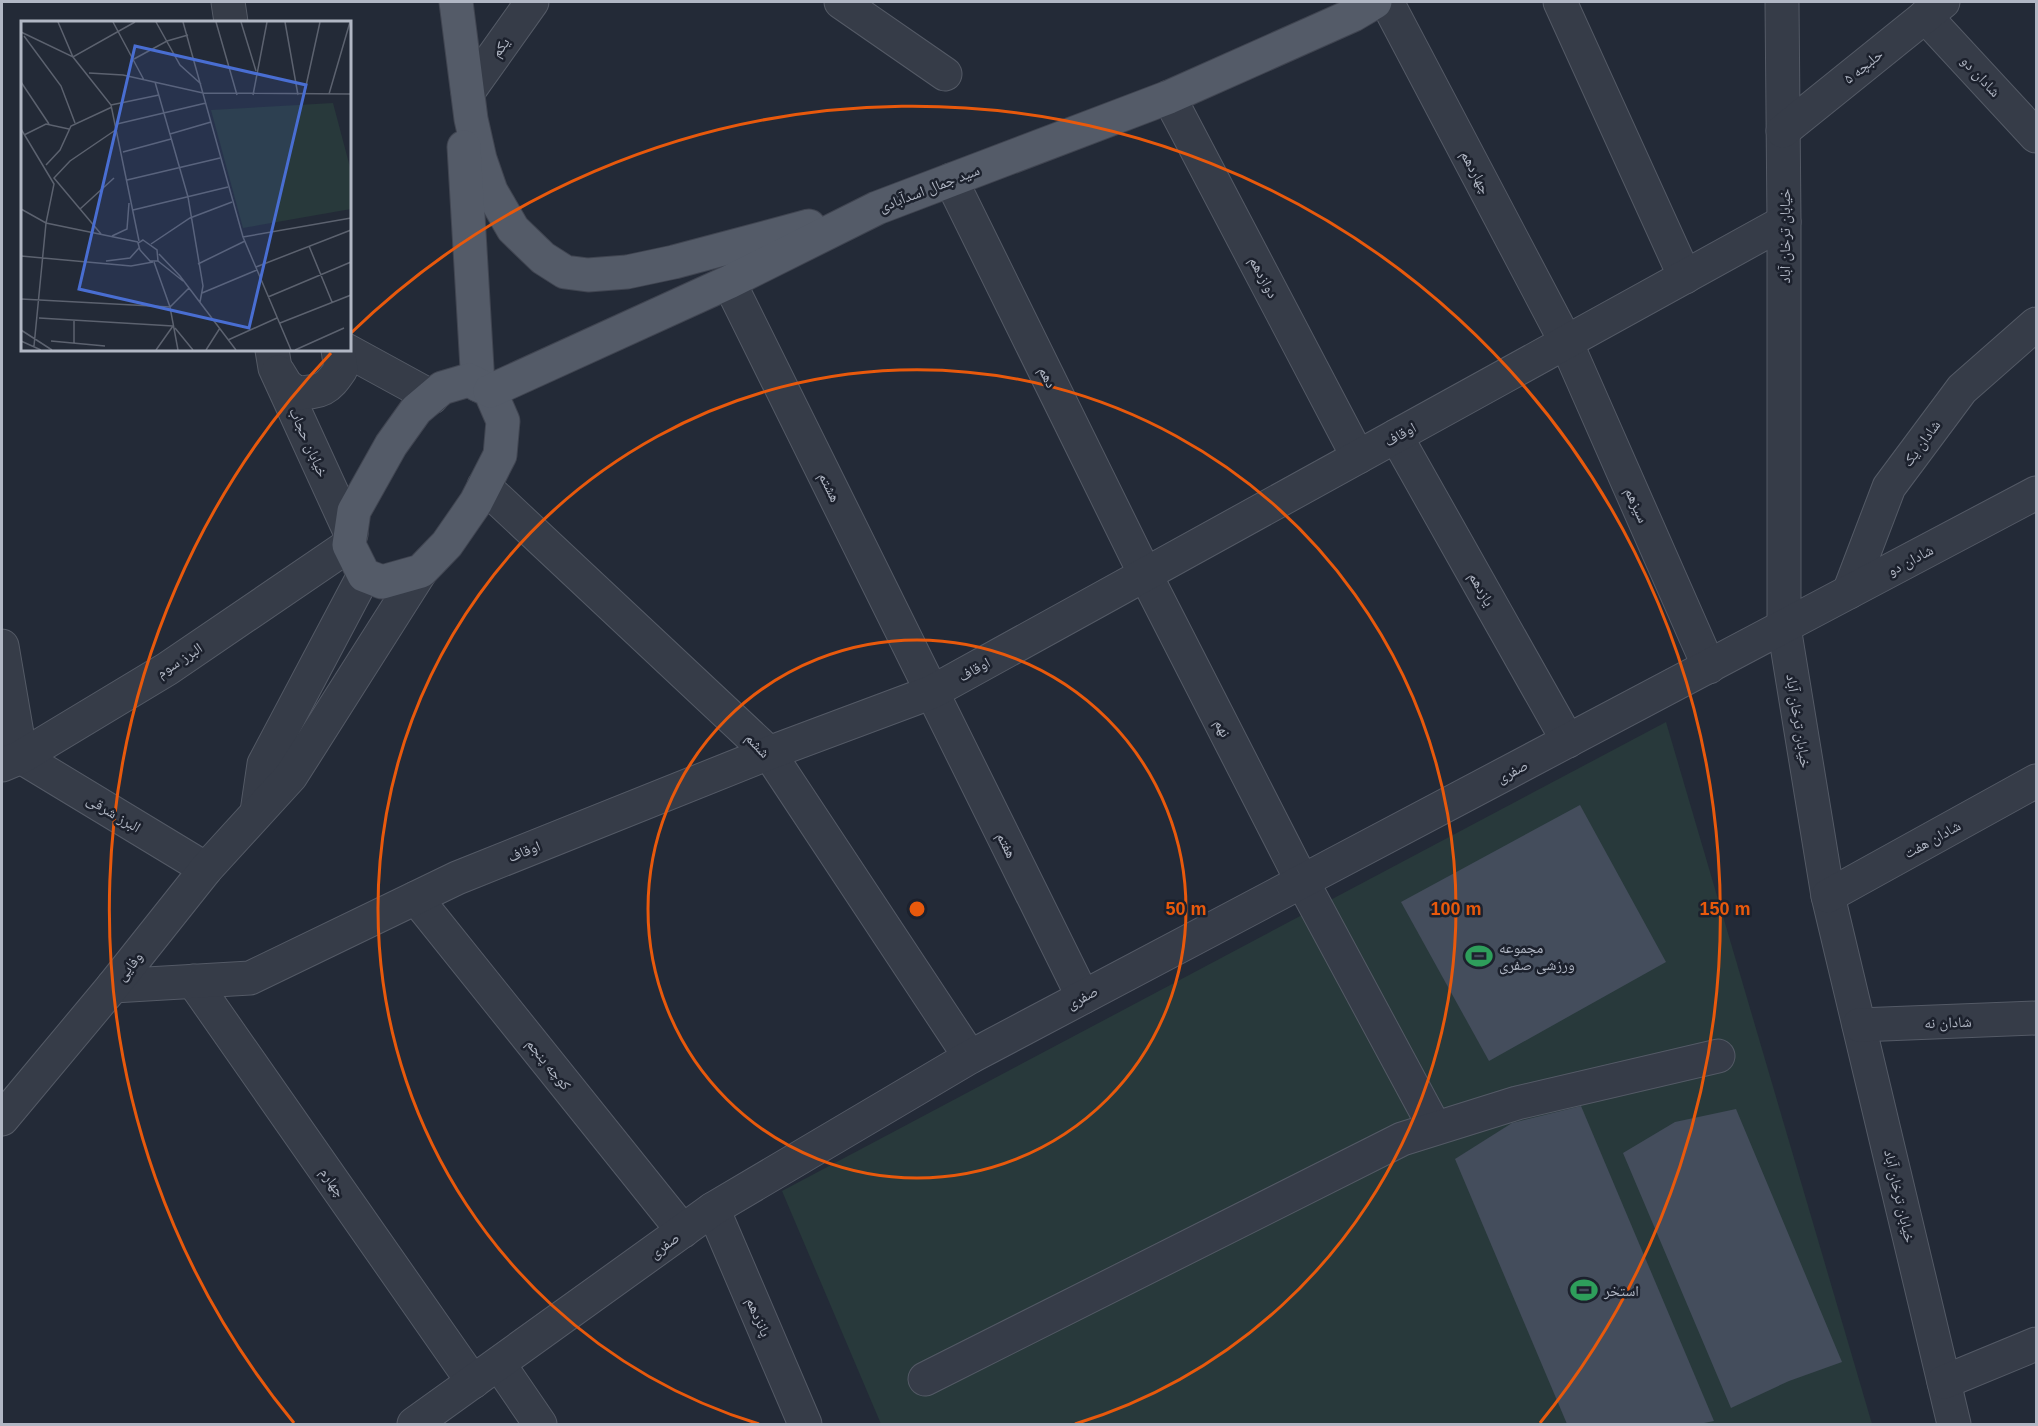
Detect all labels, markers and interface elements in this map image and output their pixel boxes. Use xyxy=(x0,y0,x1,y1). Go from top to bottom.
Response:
inset map xyxy=(21,21,351,351)
street label: یکم xyxy=(487,34,515,61)
street label: حلبچه ۵ xyxy=(1840,45,1887,87)
street label: شادان دو xyxy=(1956,52,2004,101)
street label: چهاردهم xyxy=(1456,147,1495,198)
street label: سید جمال اسدآبادی xyxy=(876,161,983,217)
street label: خیابان ترخان آباد xyxy=(1776,188,1795,283)
street label: دوازدهم xyxy=(1244,253,1282,302)
street label: دهم xyxy=(1034,363,1060,391)
street label: خیابان حجاب xyxy=(284,404,332,481)
street label: شادان یک xyxy=(1898,416,1945,471)
street label: اوقاف xyxy=(1381,418,1419,450)
street label: هشتم xyxy=(814,469,844,505)
street label: سیزهم xyxy=(1620,485,1652,526)
street label: شادان دو xyxy=(1884,541,1937,581)
street label: یازدهم xyxy=(1464,569,1498,610)
street label: البرز سوم xyxy=(153,639,206,683)
street label: اوقاف xyxy=(955,653,993,685)
street label: خیابان ترخان آباد xyxy=(1781,673,1815,770)
street label: نهم xyxy=(1210,716,1235,741)
street label: ششم xyxy=(741,729,774,762)
street label: صفری xyxy=(1493,756,1531,788)
street label: البرز شرقی xyxy=(83,790,144,837)
street label: شادان هفت xyxy=(1901,816,1964,863)
street label: هفتم xyxy=(992,829,1021,862)
street label: اوقاف xyxy=(505,837,543,866)
centre of rings xyxy=(907,899,927,919)
text: 50 m xyxy=(1165,899,1207,919)
text: 100 m xyxy=(1430,899,1482,919)
text: 150 m xyxy=(1699,899,1751,919)
place label: مجموعه ورزشی صفری xyxy=(1499,939,1575,975)
sports icon: مجموعه ورزشی صفری xyxy=(1464,941,1494,971)
street label: وفایی xyxy=(112,948,147,985)
street label: صفری xyxy=(1063,982,1101,1014)
street label: شادان نه xyxy=(1924,1013,1972,1033)
street label: کوچه پنجم xyxy=(522,1035,575,1094)
street label: خیابان ترخان آباد xyxy=(1879,1148,1919,1245)
street label: چهارم xyxy=(315,1164,349,1202)
street label: صفری xyxy=(646,1228,683,1263)
sports icon: استخر xyxy=(1569,1275,1599,1305)
place label: استخر xyxy=(1603,1282,1639,1300)
street label: پانزدهم xyxy=(741,1295,775,1340)

